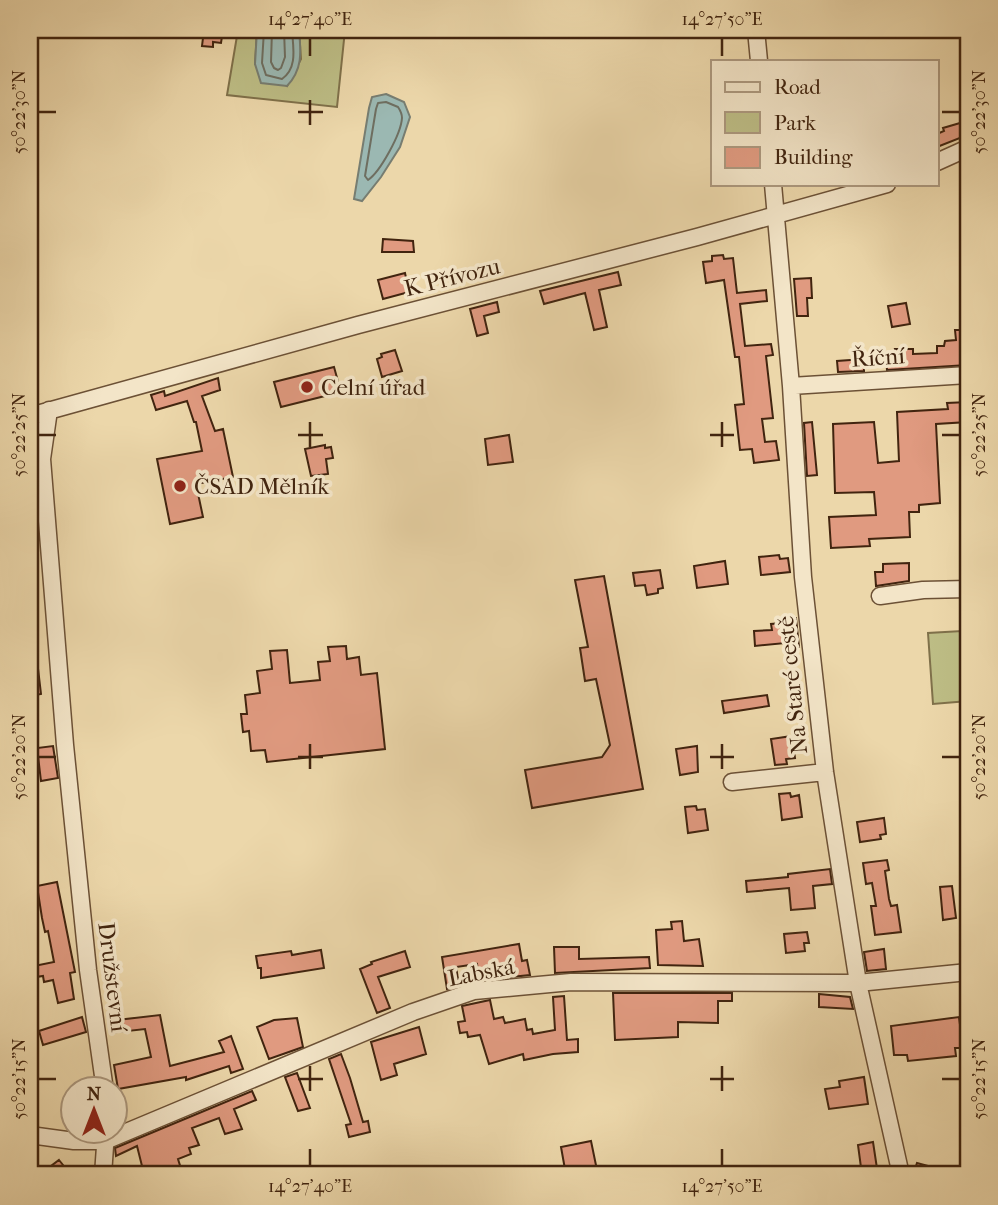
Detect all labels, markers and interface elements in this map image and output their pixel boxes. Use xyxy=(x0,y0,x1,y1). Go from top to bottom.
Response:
text: 14°27'40"E xyxy=(268,9,352,30)
text: 14°27'50"E xyxy=(681,9,763,30)
legend xyxy=(711,60,939,186)
text: 50°22'30"N xyxy=(9,69,30,154)
text: 50°22'30"N xyxy=(969,69,990,154)
text: Road xyxy=(774,75,821,99)
text: Park xyxy=(774,111,816,135)
text: Building xyxy=(774,145,853,169)
street label: K Přívozu xyxy=(402,253,503,302)
street label: Říční xyxy=(850,342,906,373)
place label: Celní úřad xyxy=(321,374,426,401)
marker: Celní úřad xyxy=(299,379,315,395)
text: 50°22'25"N xyxy=(9,393,30,477)
text: 50°22'25"N xyxy=(969,393,990,477)
place label: ČSAD Mělník xyxy=(194,473,330,500)
marker: ČSAD Mělník xyxy=(172,478,188,494)
street label: Na Staré cestě xyxy=(772,615,813,755)
text: 50°22'20"N xyxy=(9,713,30,800)
text: 50°22'20"N xyxy=(969,713,990,800)
street label: Družstevní xyxy=(92,921,133,1034)
street label: Labská xyxy=(445,953,517,992)
text: 50°22'15"N xyxy=(9,1038,30,1120)
text: 50°22'15"N xyxy=(969,1038,990,1120)
north arrow xyxy=(60,1076,130,1146)
text: N xyxy=(87,1083,102,1105)
text: 14°27'40"E xyxy=(268,1176,352,1197)
text: 14°27'50"E xyxy=(681,1176,763,1197)

